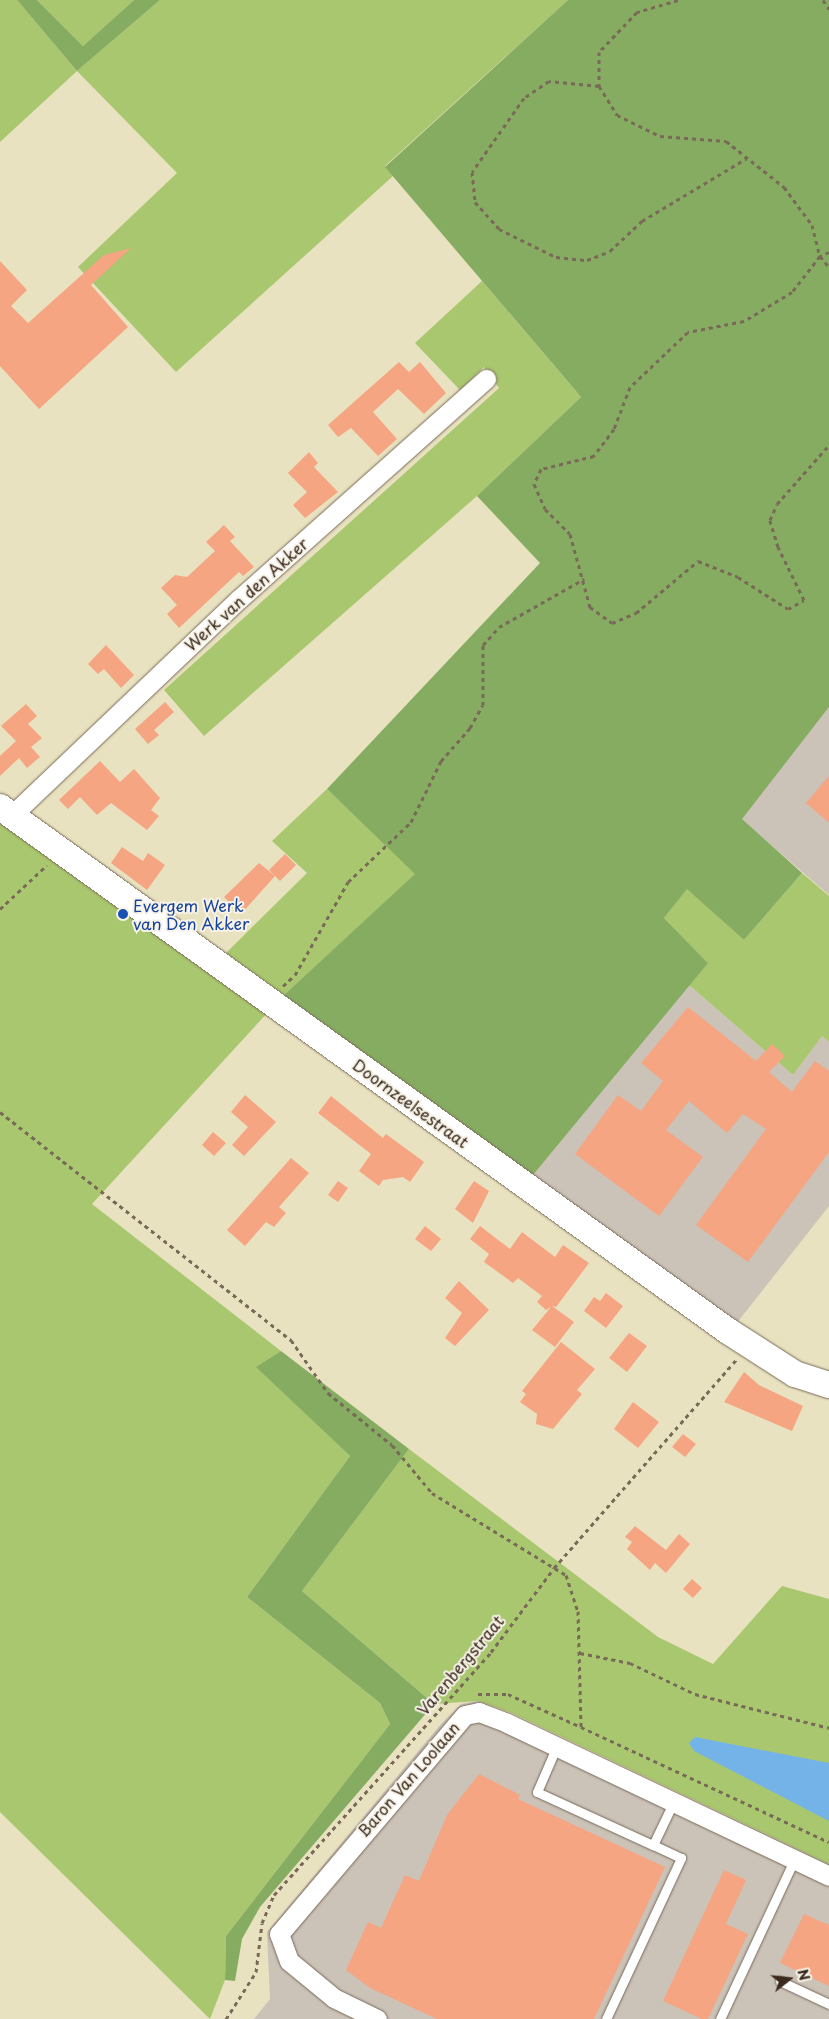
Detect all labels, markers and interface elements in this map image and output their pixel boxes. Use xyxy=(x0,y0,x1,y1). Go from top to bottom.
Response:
street label: Werk van den Akker xyxy=(180,534,312,654)
place label: Evergem Werk van Den Akker xyxy=(133,895,249,933)
marker: Evergem Werk van Den Akker xyxy=(117,908,129,920)
street label: Doornzeelsestraat xyxy=(349,1055,473,1151)
street label: Varenbergstraat xyxy=(413,1611,507,1719)
street label: Baron Van Loolaan xyxy=(353,1718,463,1840)
north arrow xyxy=(764,1954,814,2004)
text: N xyxy=(792,1967,816,1983)

